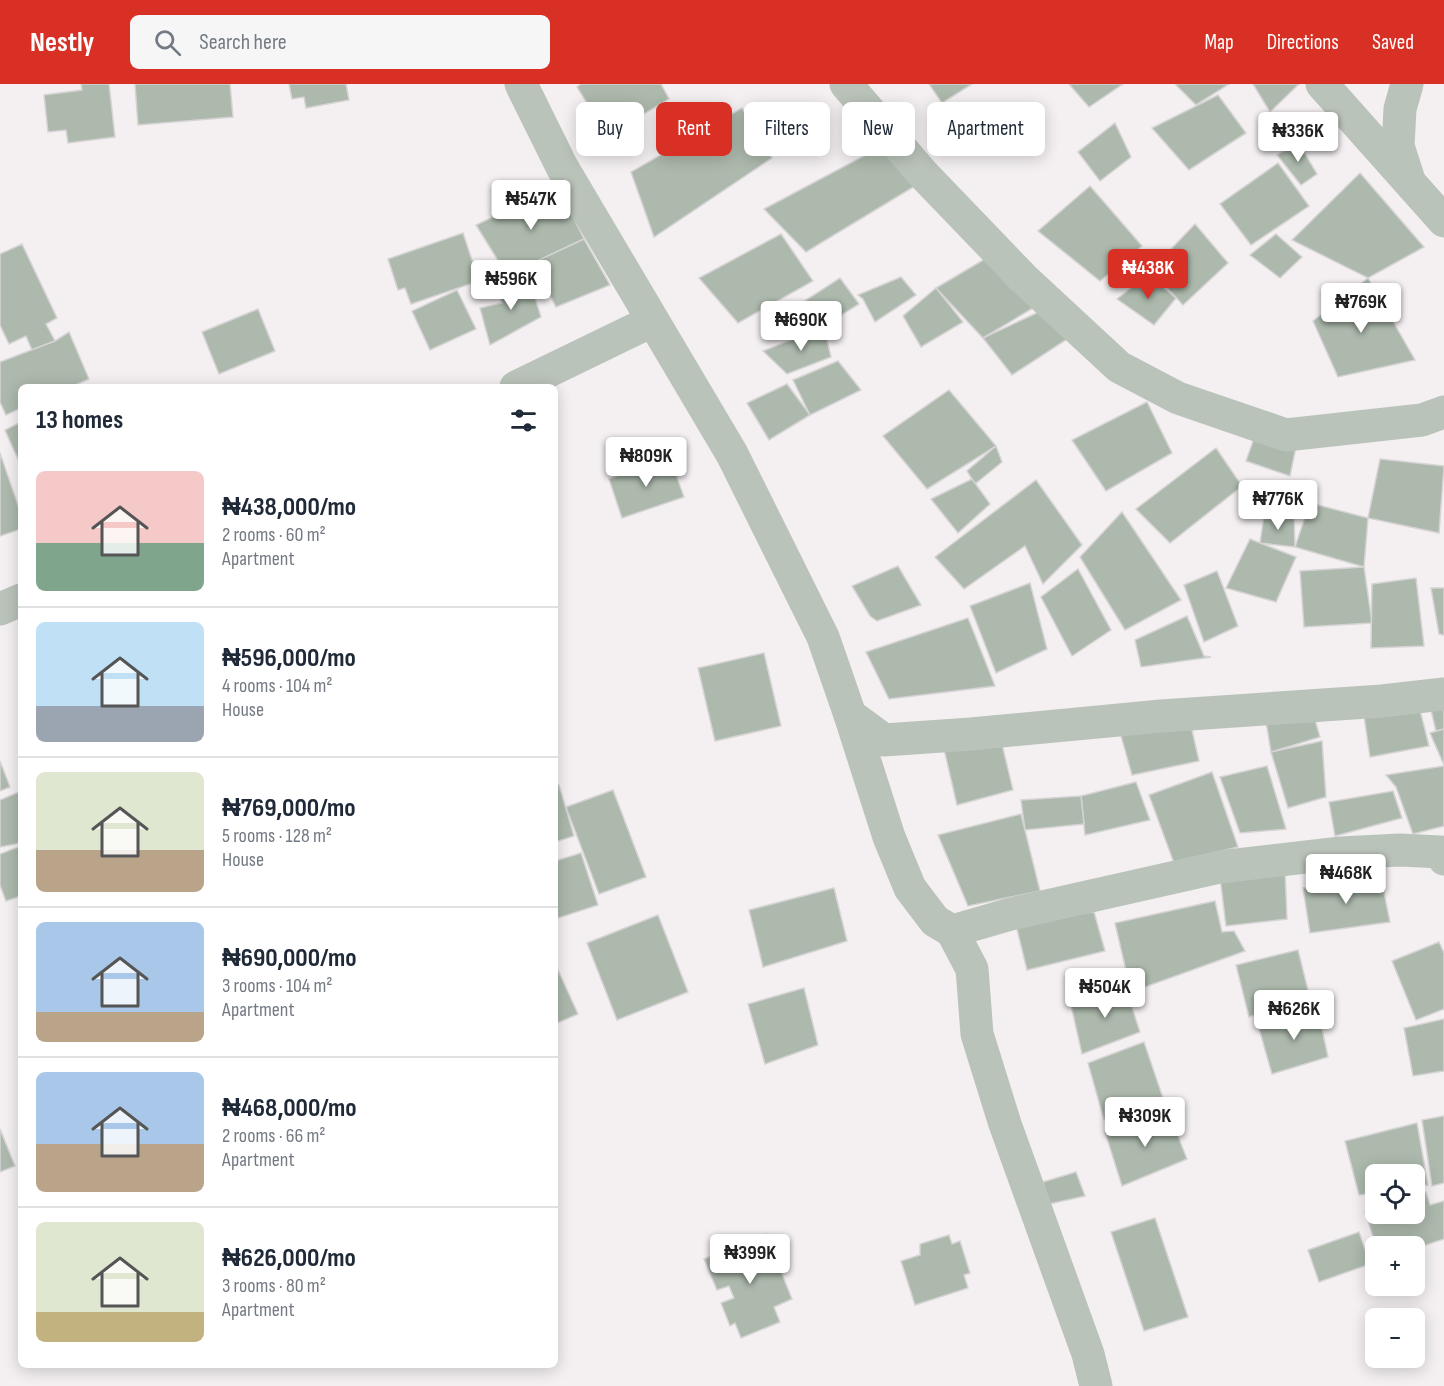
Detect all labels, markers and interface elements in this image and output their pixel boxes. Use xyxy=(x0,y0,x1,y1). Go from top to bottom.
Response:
search box xyxy=(130,15,550,69)
text: Nestly xyxy=(30,26,94,59)
icon: search xyxy=(151,26,184,59)
text: Search here xyxy=(199,29,287,56)
text: Map xyxy=(1204,30,1234,55)
text: Directions xyxy=(1267,30,1339,55)
text: Saved xyxy=(1372,30,1414,55)
chip: Buy xyxy=(576,102,644,156)
chip: Rent xyxy=(656,102,732,156)
chip: Filters xyxy=(744,102,830,156)
chip: New xyxy=(842,102,915,156)
chip: Apartment xyxy=(927,102,1045,156)
pin: ₦336K xyxy=(1256,112,1340,163)
text: ₦336K xyxy=(1272,119,1324,143)
pin: ₦547K xyxy=(489,180,573,231)
text: ₦547K xyxy=(505,187,557,211)
pin: ₦438K xyxy=(1106,249,1190,300)
text: ₦438K xyxy=(1122,256,1174,280)
pin: ₦596K xyxy=(469,260,553,311)
text: ₦596K xyxy=(485,267,537,291)
pin: ₦769K xyxy=(1319,283,1403,334)
text: ₦769K xyxy=(1335,290,1387,314)
pin: ₦690K xyxy=(759,301,843,352)
text: ₦690K xyxy=(775,308,827,332)
icon: filters xyxy=(507,404,540,437)
text: 13 homes xyxy=(36,405,123,436)
pin: ₦809K xyxy=(604,437,688,488)
text: ₦809K xyxy=(620,444,672,468)
pin: ₦776K xyxy=(1236,480,1320,531)
text: ₦776K xyxy=(1252,487,1304,511)
text: ₦438,000/mo xyxy=(222,492,356,523)
icon: home xyxy=(84,495,156,567)
text: 2 rooms · 60 m² xyxy=(222,523,326,547)
text: Apartment xyxy=(222,547,295,571)
text: ₦596,000/mo xyxy=(222,643,356,674)
icon: home xyxy=(84,646,156,718)
text: 4 rooms · 104 m² xyxy=(222,674,332,698)
text: House xyxy=(222,698,264,722)
text: ₦769,000/mo xyxy=(222,793,356,824)
icon: home xyxy=(84,796,156,868)
text: 5 rooms · 128 m² xyxy=(222,824,332,848)
text: House xyxy=(222,848,264,872)
pin: ₦468K xyxy=(1304,854,1388,905)
text: ₦468K xyxy=(1320,861,1372,885)
text: ₦690,000/mo xyxy=(222,943,356,974)
icon: home xyxy=(84,946,156,1018)
pin: ₦504K xyxy=(1063,968,1147,1019)
text: 3 rooms · 104 m² xyxy=(222,974,332,998)
text: ₦504K xyxy=(1079,975,1131,999)
pin: ₦626K xyxy=(1252,990,1336,1041)
text: ₦626K xyxy=(1268,997,1320,1021)
text: Apartment xyxy=(222,998,295,1022)
text: ₦468,000/mo xyxy=(222,1093,357,1124)
icon: home xyxy=(84,1096,156,1168)
pin: ₦309K xyxy=(1103,1097,1187,1148)
text: ₦309K xyxy=(1119,1104,1171,1128)
text: 2 rooms · 66 m² xyxy=(222,1124,326,1148)
text: Apartment xyxy=(222,1148,295,1172)
map controls xyxy=(1365,1164,1425,1368)
button: locate xyxy=(1365,1164,1425,1224)
pin: ₦399K xyxy=(708,1234,792,1285)
button: + xyxy=(1365,1236,1425,1296)
text: ₦399K xyxy=(724,1241,776,1265)
text: ₦626,000/mo xyxy=(222,1243,356,1274)
icon: home xyxy=(84,1246,156,1318)
text: 3 rooms · 80 m² xyxy=(222,1274,326,1298)
text: Apartment xyxy=(222,1298,295,1322)
button: − xyxy=(1365,1308,1425,1368)

